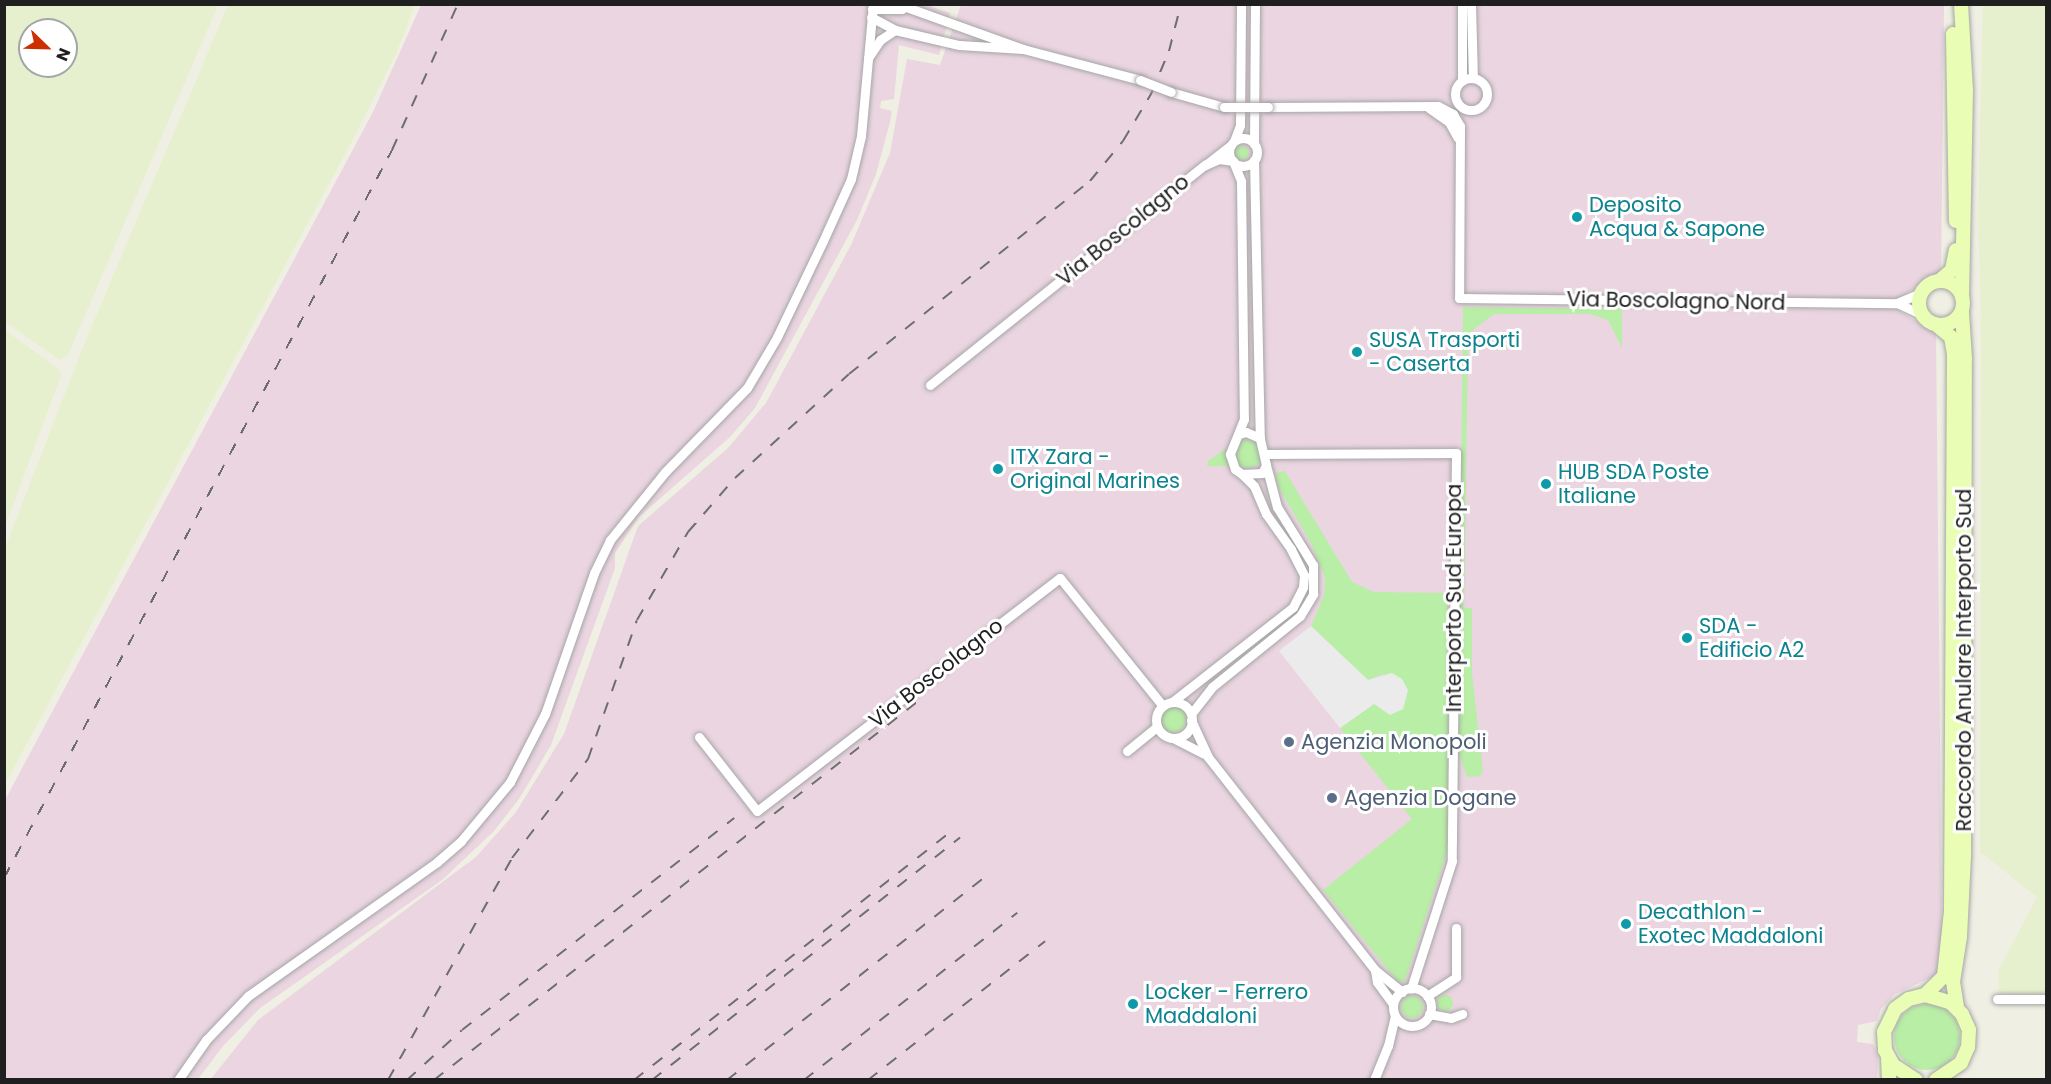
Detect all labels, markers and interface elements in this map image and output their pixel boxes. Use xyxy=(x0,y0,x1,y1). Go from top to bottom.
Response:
north arrow xyxy=(18,18,78,78)
text: N xyxy=(50,44,76,64)
street label: Via Boscolagno xyxy=(1052,169,1194,291)
place label: Deposito Acqua & Sapone xyxy=(1589,192,1765,242)
marker: Deposito Acqua & Sapone xyxy=(1570,210,1584,224)
street label: Via Boscolagno Nord xyxy=(1566,286,1786,316)
place label: SUSA Trasporti - Caserta xyxy=(1369,327,1520,377)
marker: SUSA Trasporti - Caserta xyxy=(1350,345,1364,359)
place label: ITX Zara - Original Marines xyxy=(1010,444,1180,494)
place label: HUB SDA Poste Italiane xyxy=(1558,459,1709,509)
marker: ITX Zara - Original Marines xyxy=(991,462,1005,476)
marker: HUB SDA Poste Italiane xyxy=(1539,477,1553,491)
street label: Interporto Sud Europa xyxy=(1441,484,1467,712)
street label: Raccordo Anulare Interporto Sud xyxy=(1951,488,1977,832)
street label: Via Boscolagno xyxy=(864,613,1008,733)
place label: SDA - Edificio A2 xyxy=(1699,613,1804,663)
marker: SDA - Edificio A2 xyxy=(1680,631,1694,645)
place label: Agenzia Monopoli xyxy=(1301,729,1487,755)
marker: Agenzia Monopoli xyxy=(1282,735,1296,749)
place label: Agenzia Dogane xyxy=(1344,785,1516,811)
marker: Agenzia Dogane xyxy=(1325,791,1339,805)
place label: Decathlon - Exotec Maddaloni xyxy=(1638,899,1823,949)
marker: Decathlon - Exotec Maddaloni xyxy=(1619,917,1633,931)
place label: Locker - Ferrero Maddaloni xyxy=(1145,979,1308,1029)
marker: Locker - Ferrero Maddaloni xyxy=(1126,997,1140,1011)

